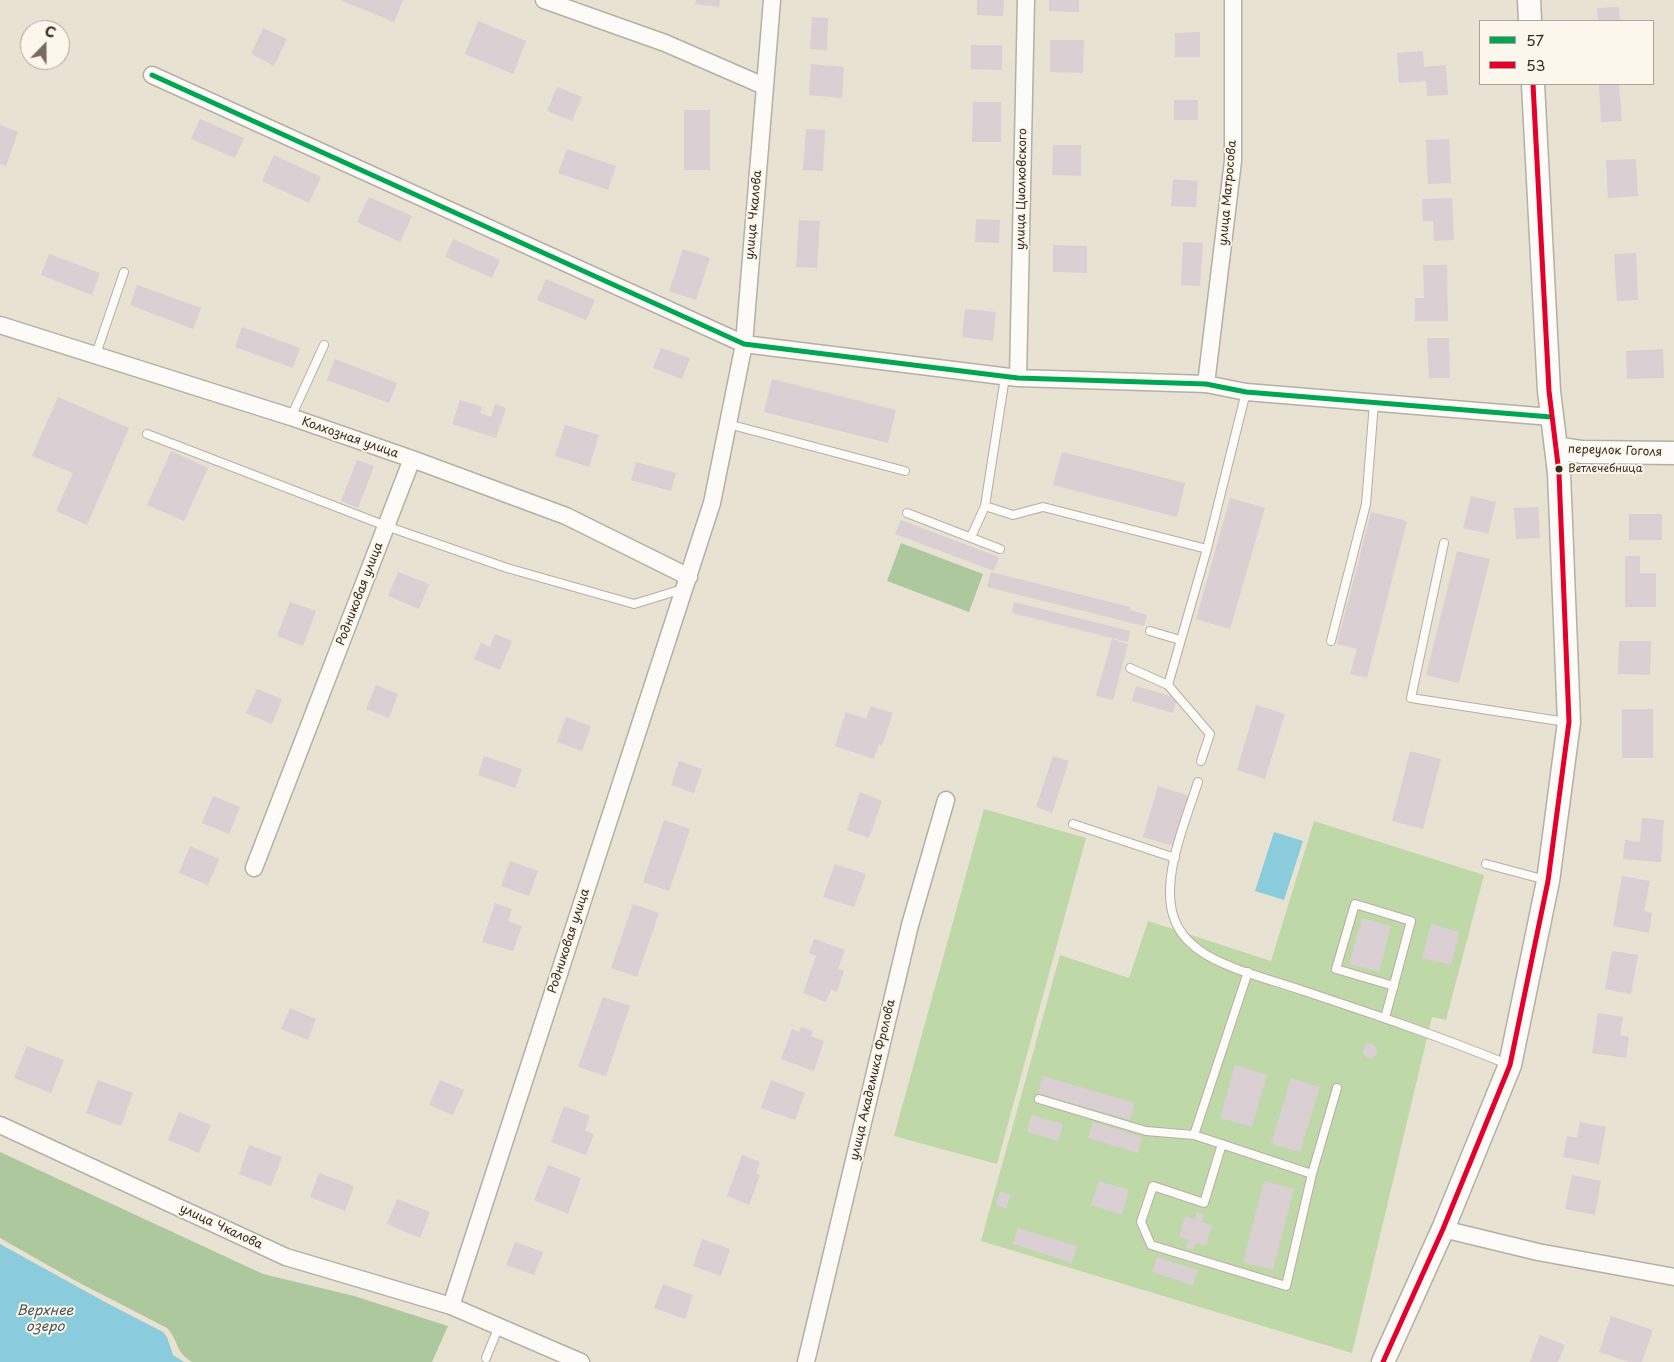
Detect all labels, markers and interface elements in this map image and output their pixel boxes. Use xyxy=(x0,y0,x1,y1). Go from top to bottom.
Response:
north arrow xyxy=(20,20,70,70)
text: С xyxy=(42,20,59,43)
legend xyxy=(1479,20,1654,85)
text: 57 xyxy=(1526,28,1544,51)
text: 53 xyxy=(1526,53,1545,76)
street label: улица Циолковского xyxy=(1014,128,1030,250)
street label: улица Матросова xyxy=(1216,140,1240,246)
street label: улица Чкалова xyxy=(743,170,765,260)
street label: Колхозная улица xyxy=(300,415,400,461)
street label: переулок Гоголя xyxy=(1568,442,1662,460)
place label: Ветлечебница xyxy=(1568,462,1643,476)
marker: Ветлечебница xyxy=(1554,464,1564,474)
street label: Родниковая улица xyxy=(334,540,386,648)
street label: Родниковая улица xyxy=(545,887,593,995)
street label: улица Академика Фролова xyxy=(847,998,899,1162)
street label: улица Чкалова xyxy=(177,1201,265,1253)
water label: Верхнее озеро xyxy=(17,1303,73,1335)

